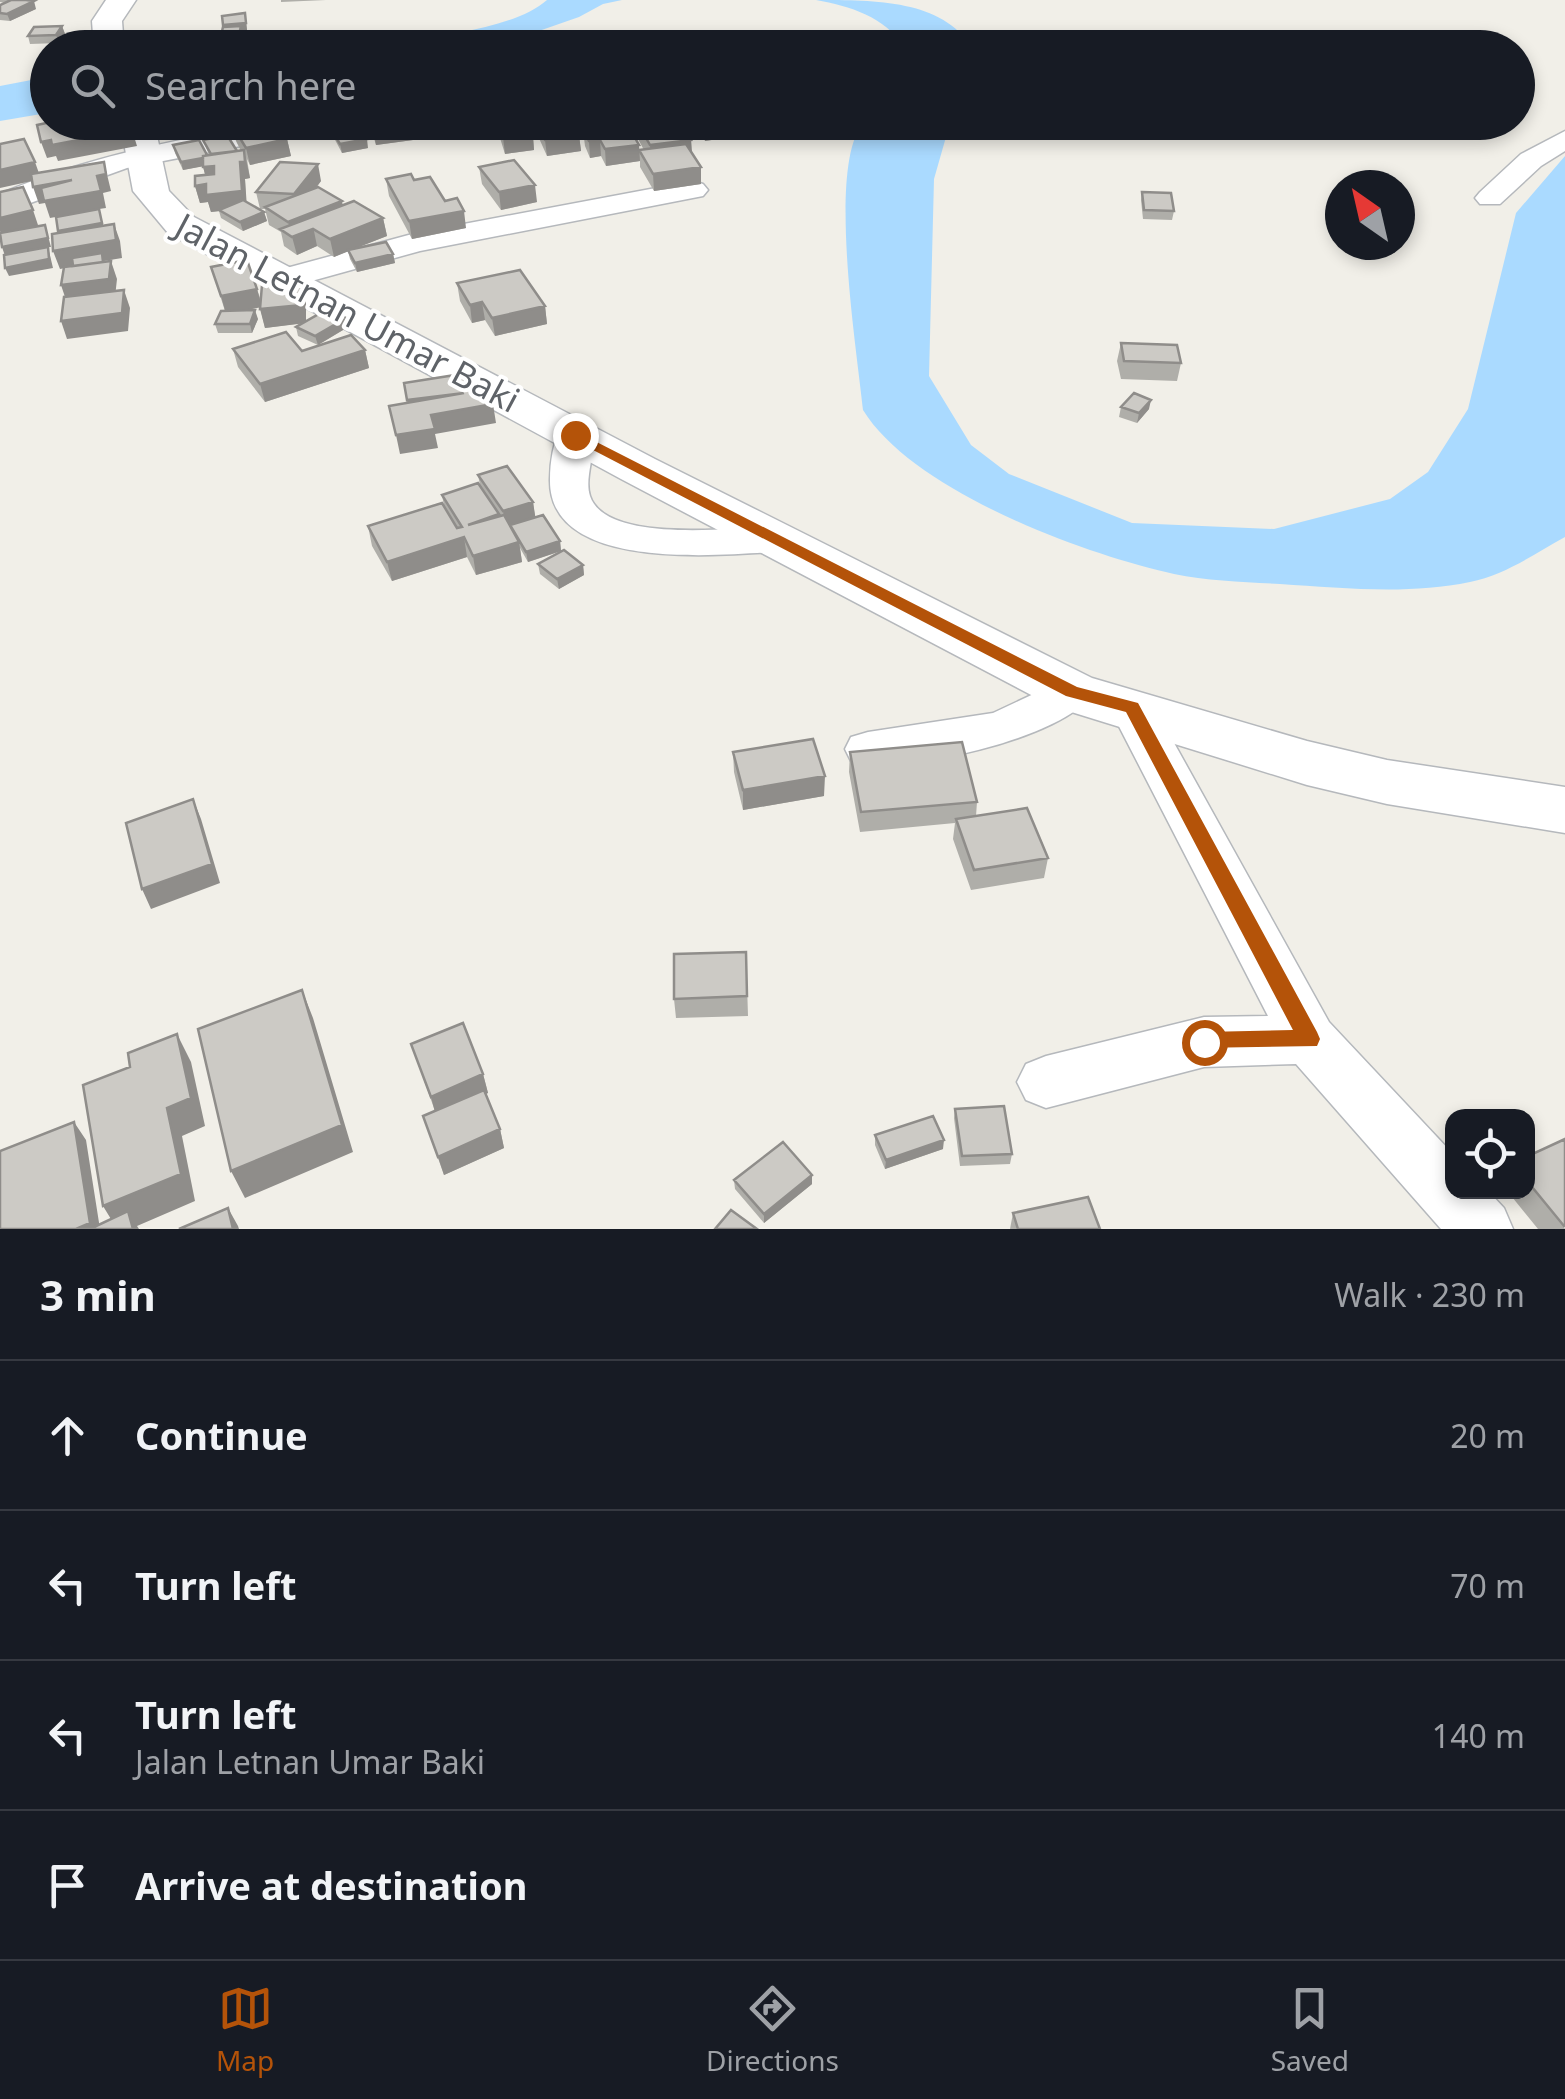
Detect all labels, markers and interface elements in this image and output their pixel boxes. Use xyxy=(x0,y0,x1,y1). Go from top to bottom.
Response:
search box xyxy=(30,30,1535,140)
icon: search xyxy=(65,58,120,113)
text: Search here xyxy=(145,59,356,111)
north arrow xyxy=(1325,170,1415,260)
street label: Jalan Letnan Umar Baki xyxy=(165,200,528,423)
route end xyxy=(553,413,599,459)
route start xyxy=(1182,1020,1228,1066)
map controls xyxy=(1445,1109,1535,1199)
button: locate xyxy=(1445,1109,1535,1199)
text: 3 min xyxy=(40,1266,156,1323)
text: Walk · 230 m xyxy=(1334,1273,1525,1316)
icon: ahead xyxy=(40,1408,95,1463)
text: Continue xyxy=(135,1409,308,1461)
text: 20 m xyxy=(1450,1414,1525,1457)
icon: left xyxy=(40,1558,95,1613)
text: Turn left xyxy=(135,1559,297,1611)
text: 70 m xyxy=(1450,1564,1525,1607)
text: Turn left xyxy=(135,1688,297,1740)
icon: left xyxy=(40,1708,95,1763)
text: 140 m xyxy=(1432,1714,1525,1757)
text: Jalan Letnan Umar Baki xyxy=(135,1740,485,1783)
icon: arrive xyxy=(40,1858,95,1913)
text: Arrive at destination xyxy=(135,1859,527,1911)
tab: Map xyxy=(216,1981,274,2079)
tab: Directions xyxy=(706,1981,839,2079)
tab: Saved xyxy=(1271,1981,1349,2079)

